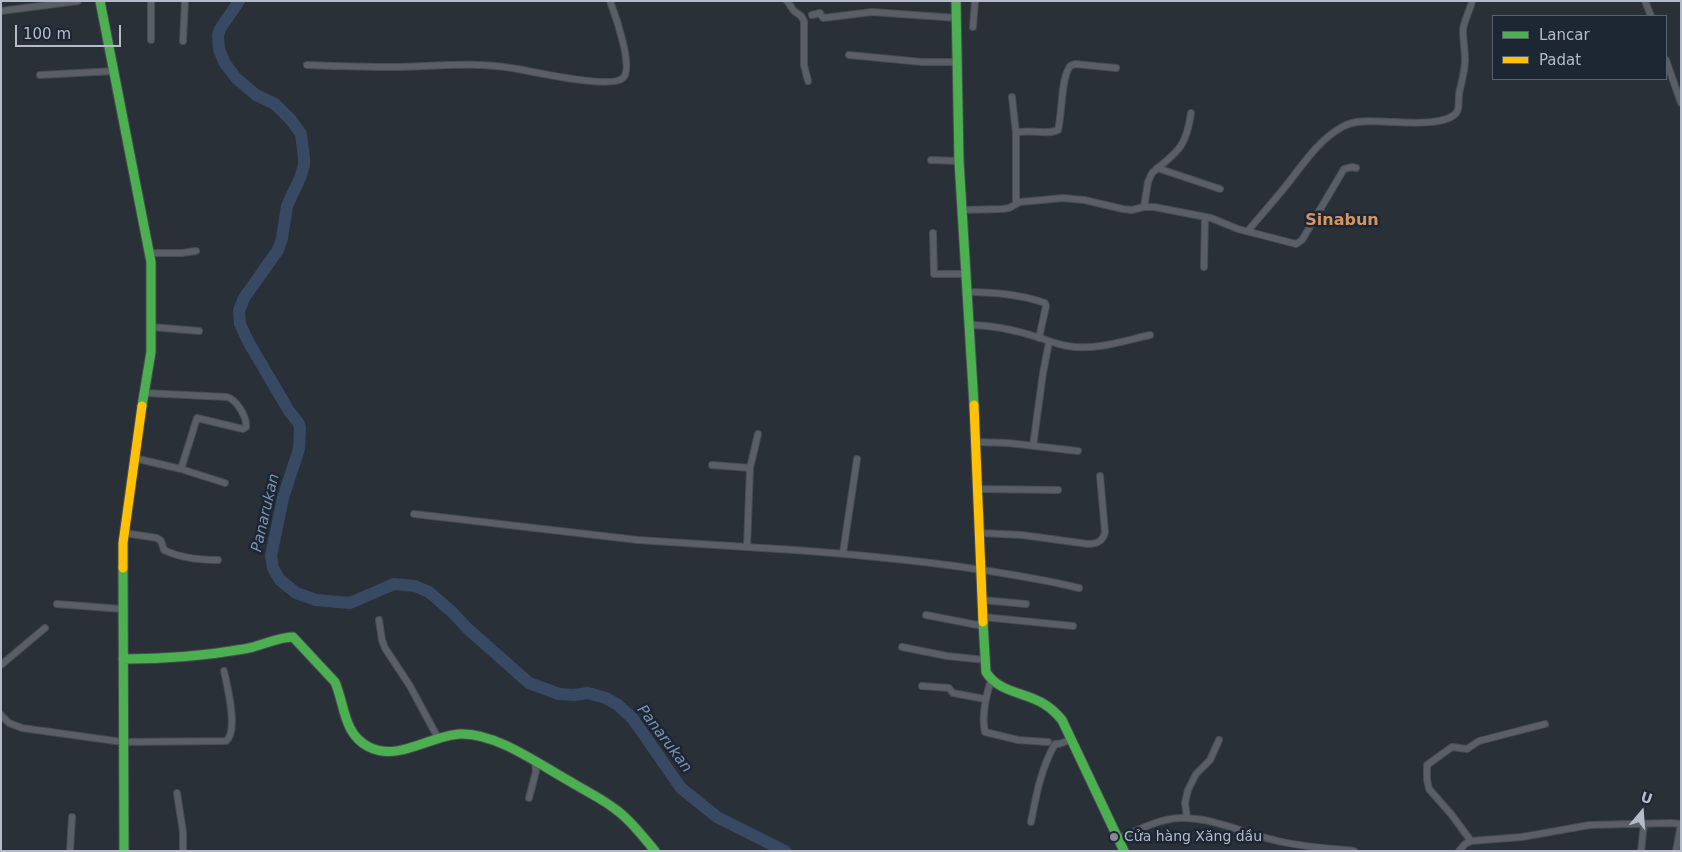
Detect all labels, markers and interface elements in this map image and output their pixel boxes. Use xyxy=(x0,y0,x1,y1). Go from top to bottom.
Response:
scale bar xyxy=(18,15,124,47)
legend xyxy=(1492,15,1667,80)
text: 100 m xyxy=(23,25,71,43)
text: Lancar xyxy=(1539,26,1590,44)
text: Padat xyxy=(1539,51,1581,69)
district label: Sinabun xyxy=(1305,211,1379,231)
water label: Panarukan xyxy=(248,472,284,554)
water label: Panarukan xyxy=(633,702,695,776)
north arrow xyxy=(1617,787,1667,837)
text: U xyxy=(1639,788,1655,807)
place label: Cửa hàng Xăng dầu xyxy=(1124,829,1262,845)
marker: Cửa hàng Xăng dầu xyxy=(1108,831,1120,843)

